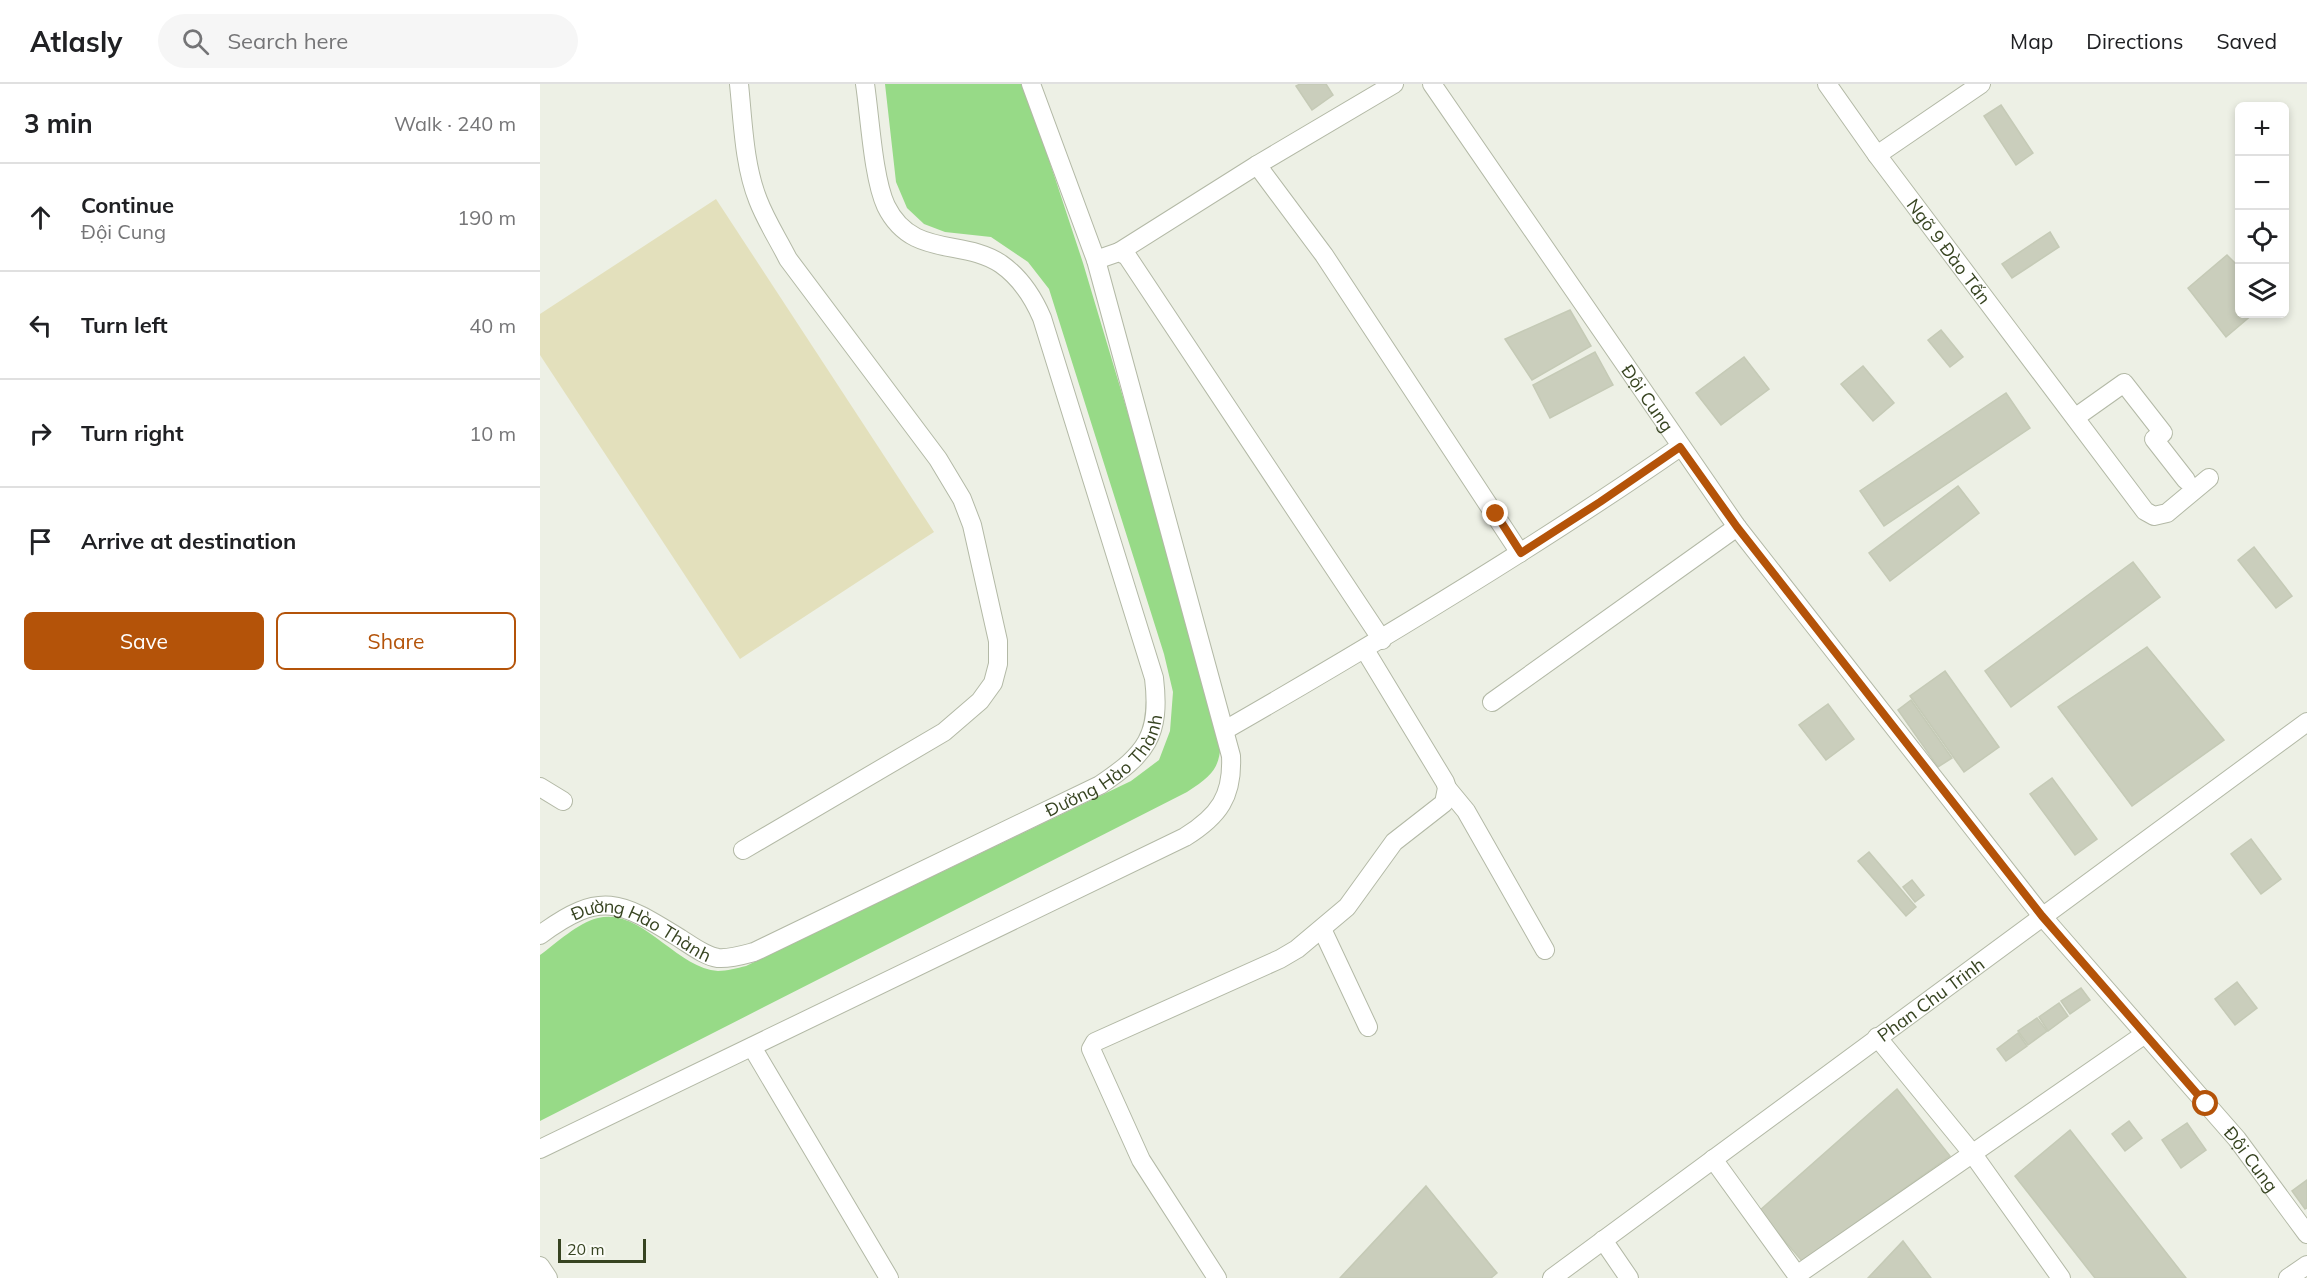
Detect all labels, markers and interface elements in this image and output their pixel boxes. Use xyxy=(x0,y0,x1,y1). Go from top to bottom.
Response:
search box xyxy=(158,14,578,68)
text: Atlasly xyxy=(30,24,122,59)
icon: search xyxy=(179,25,212,58)
text: Search here xyxy=(227,27,348,55)
text: Map xyxy=(2010,28,2053,54)
text: Directions xyxy=(2086,28,2183,54)
text: Saved xyxy=(2216,28,2277,54)
map controls xyxy=(2235,102,2289,318)
button: + xyxy=(2235,102,2289,156)
text: 3 min xyxy=(24,107,93,140)
text: Walk · 240 m xyxy=(394,111,516,136)
button: − xyxy=(2235,156,2289,210)
text: Continue xyxy=(81,191,174,219)
street label: Ngõ 9 Đào Tấn xyxy=(1902,194,1996,308)
icon: ahead xyxy=(24,201,57,234)
text: 190 m xyxy=(457,205,516,230)
button: locate xyxy=(2235,210,2289,264)
text: Đội Cung xyxy=(81,219,166,244)
button: layers xyxy=(2235,264,2289,318)
icon: left xyxy=(24,309,57,342)
text: Turn left xyxy=(81,311,168,339)
text: 40 m xyxy=(469,313,516,338)
street label: Đội Cung xyxy=(1617,360,1679,436)
icon: right xyxy=(24,417,57,450)
text: Turn right xyxy=(81,419,184,447)
text: 10 m xyxy=(469,421,516,446)
route end xyxy=(1482,500,1508,526)
icon: arrive xyxy=(24,525,57,558)
text: Arrive at destination xyxy=(81,527,296,555)
button: Save xyxy=(24,612,264,670)
button: Share xyxy=(276,612,516,670)
street label: Đường Hào Thành xyxy=(1041,712,1167,821)
street label: Đường Hào Thành xyxy=(567,894,715,967)
street label: Phan Chu Trinh xyxy=(1872,952,1989,1046)
route start xyxy=(2192,1090,2218,1116)
street label: Đội Cung xyxy=(2219,1121,2284,1196)
scale bar xyxy=(558,1236,646,1264)
text: 20 m xyxy=(567,1239,604,1259)

